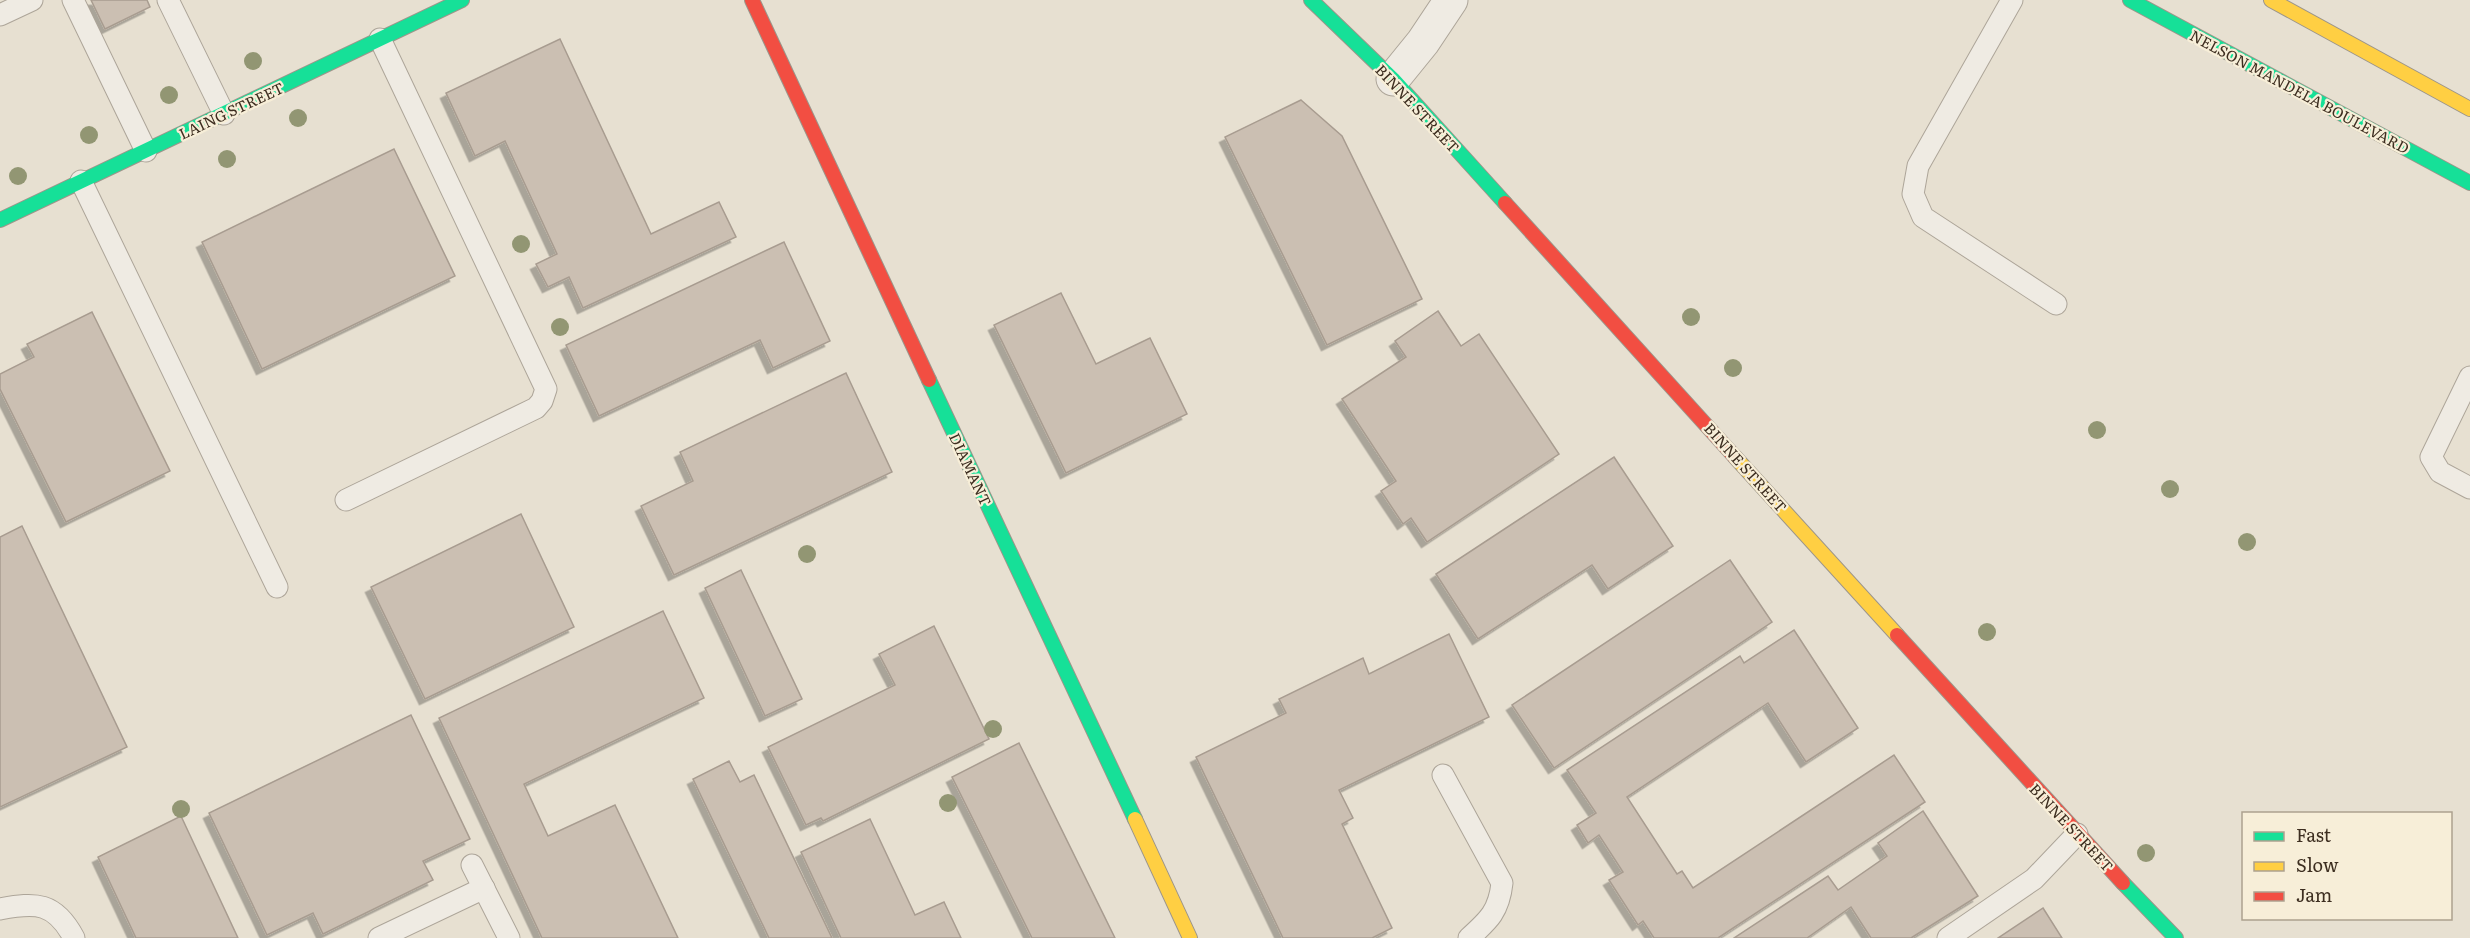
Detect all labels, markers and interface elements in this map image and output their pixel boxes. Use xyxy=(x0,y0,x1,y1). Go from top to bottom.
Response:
street label: NELSON MANDELA BOULEVARD xyxy=(2186,23,2414,159)
street label: BINNE STREET xyxy=(1371,58,1465,158)
street label: LAING STREET xyxy=(175,76,287,144)
street label: BINNE STREET xyxy=(1699,417,1793,517)
street label: DIAMANT xyxy=(944,429,998,509)
street label: BINNE STREET xyxy=(2025,777,2119,877)
legend xyxy=(2242,812,2452,920)
text: Fast xyxy=(2296,821,2332,848)
text: Slow xyxy=(2296,851,2339,878)
text: Jam xyxy=(2296,881,2332,908)

